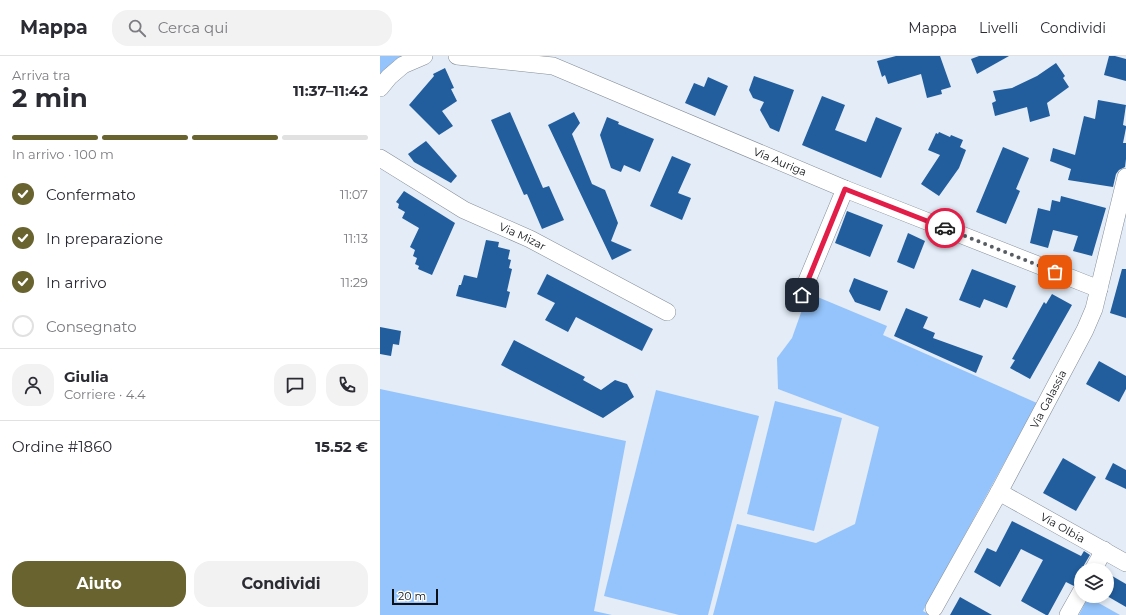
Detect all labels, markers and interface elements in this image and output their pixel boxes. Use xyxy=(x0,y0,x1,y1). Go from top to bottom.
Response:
search box xyxy=(112,10,392,46)
text: Mappa xyxy=(20,16,88,39)
icon: search xyxy=(126,17,148,39)
text: Cerca qui xyxy=(158,18,228,37)
text: Mappa xyxy=(908,19,957,37)
text: Livelli xyxy=(979,19,1018,37)
text: Condividi xyxy=(1040,19,1106,37)
text: Arriva tra xyxy=(12,67,71,83)
text: 11:37–11:42 xyxy=(293,81,368,100)
text: 2 min xyxy=(12,82,88,114)
street label: Via Auriga xyxy=(751,144,809,179)
text: In arrivo · 100 m xyxy=(12,146,114,162)
icon: check xyxy=(12,183,34,205)
text: Confermato xyxy=(46,185,136,204)
text: 11:07 xyxy=(340,186,368,202)
courier xyxy=(925,208,965,248)
icon: car xyxy=(934,217,956,239)
street label: Via Mizar xyxy=(497,219,548,253)
icon: check xyxy=(12,227,34,249)
text: In preparazione xyxy=(46,229,163,248)
text: 11:13 xyxy=(344,230,368,246)
pin xyxy=(1038,255,1072,289)
icon: bag xyxy=(1044,261,1066,283)
icon: check xyxy=(12,271,34,293)
text: In arrivo xyxy=(46,273,107,292)
text: 11:29 xyxy=(341,274,368,290)
pin xyxy=(785,278,819,312)
icon: home xyxy=(791,284,813,306)
text: Consegnato xyxy=(46,317,137,336)
button: person xyxy=(12,364,54,406)
button: chat xyxy=(274,364,316,406)
button: phone xyxy=(326,364,368,406)
text: Giulia xyxy=(64,367,109,386)
street label: Via Galassia xyxy=(1027,367,1070,431)
text: Corriere · 4.4 xyxy=(64,386,146,402)
text: Ordine #1860 xyxy=(12,437,112,456)
text: 15.52 € xyxy=(315,437,368,456)
street label: Via Olbia xyxy=(1038,510,1088,546)
button: Aiuto xyxy=(12,561,186,607)
button: Condividi xyxy=(194,561,368,607)
map controls xyxy=(1074,563,1114,603)
button: layers xyxy=(1074,563,1114,603)
scale bar xyxy=(392,587,438,606)
text: 20 m xyxy=(398,589,426,603)

